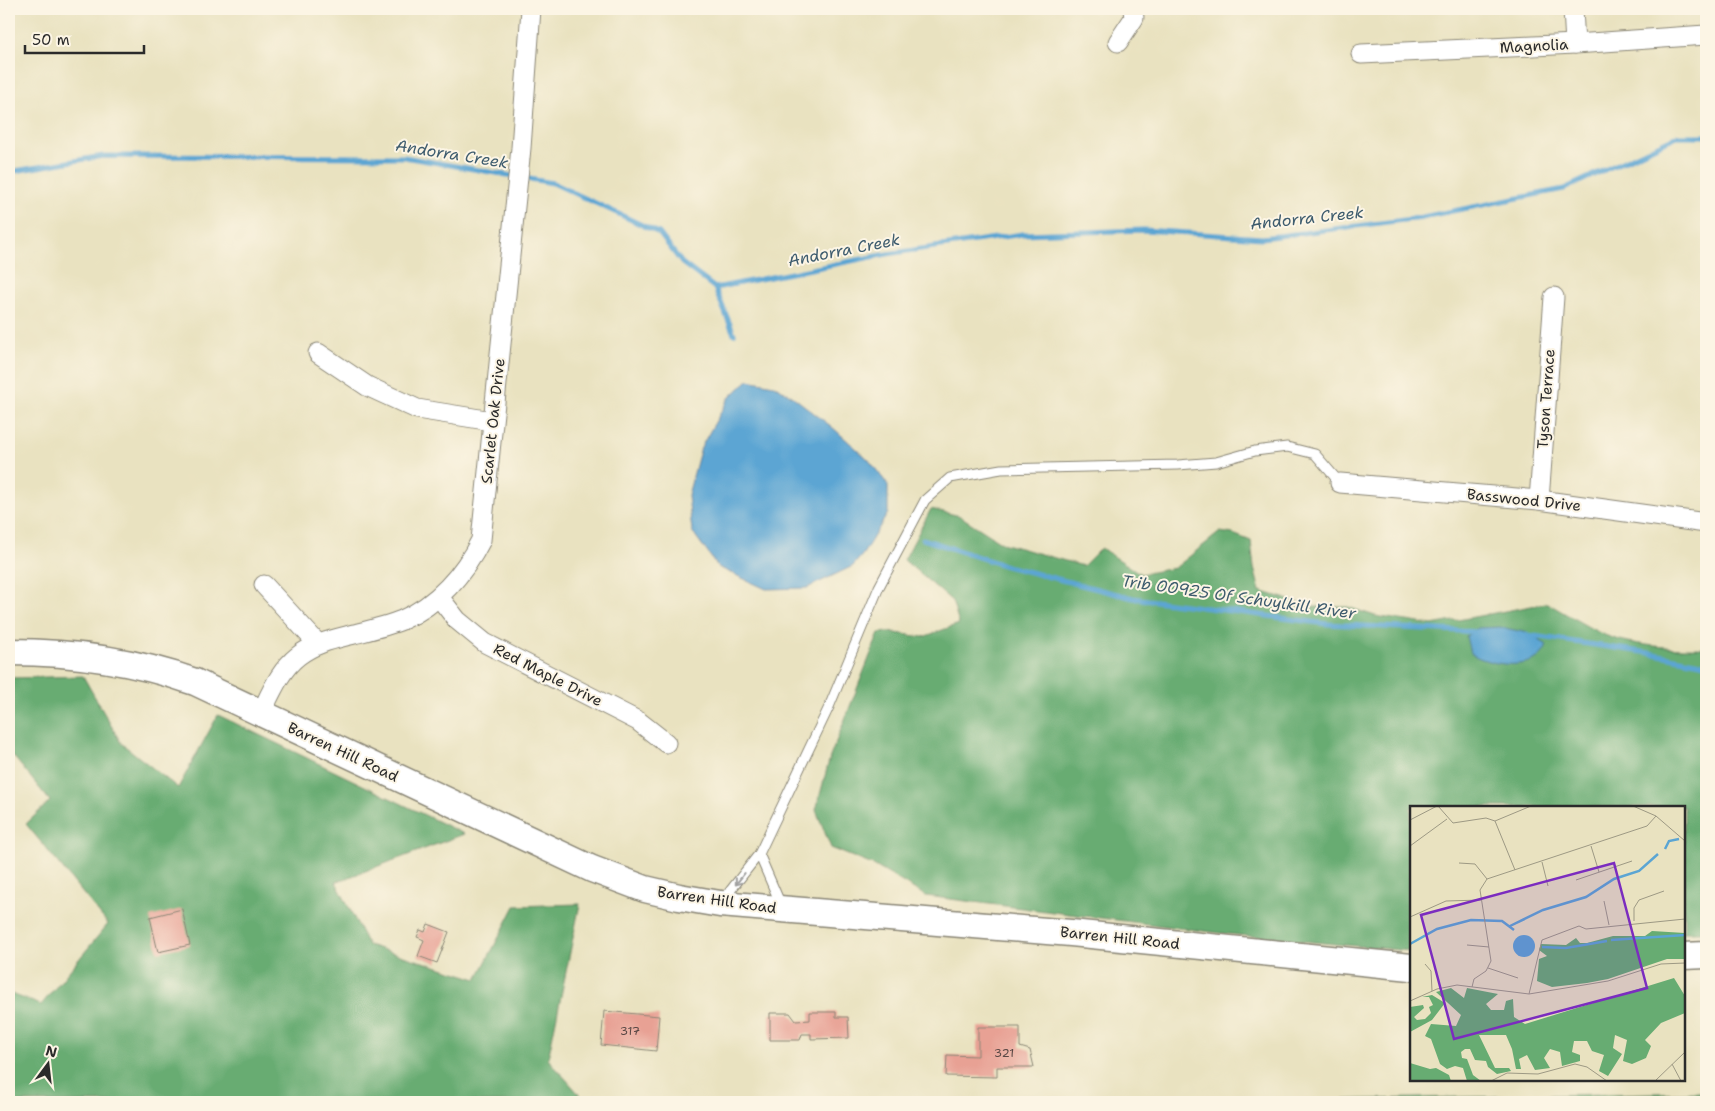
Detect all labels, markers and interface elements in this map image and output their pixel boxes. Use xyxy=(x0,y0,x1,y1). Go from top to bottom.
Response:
scale bar xyxy=(25,22,144,54)
text: 50 m xyxy=(32,30,70,50)
street label: Magnolia xyxy=(1499,34,1569,58)
water label: Andorra Creek xyxy=(394,135,510,173)
water label: Andorra Creek xyxy=(1249,202,1365,234)
water label: Andorra Creek xyxy=(786,229,902,271)
street label: Tyson Terrace xyxy=(1533,348,1559,450)
street label: Scarlet Oak Drive xyxy=(476,357,510,485)
street label: Basswood Drive xyxy=(1466,484,1582,516)
water label: Trib 00925 Of Schuylkill River xyxy=(1121,570,1358,624)
street label: Red Maple Drive xyxy=(490,639,606,711)
street label: Barren Hill Road xyxy=(284,718,402,787)
inset map xyxy=(1410,806,1685,1081)
one-way arrow xyxy=(734,872,745,885)
street label: Barren Hill Road xyxy=(656,882,778,918)
street label: Barren Hill Road xyxy=(1059,922,1181,954)
house number: 317 xyxy=(620,1023,640,1039)
north arrow xyxy=(22,1038,72,1088)
text: N xyxy=(44,1041,59,1062)
house number: 321 xyxy=(994,1045,1014,1061)

